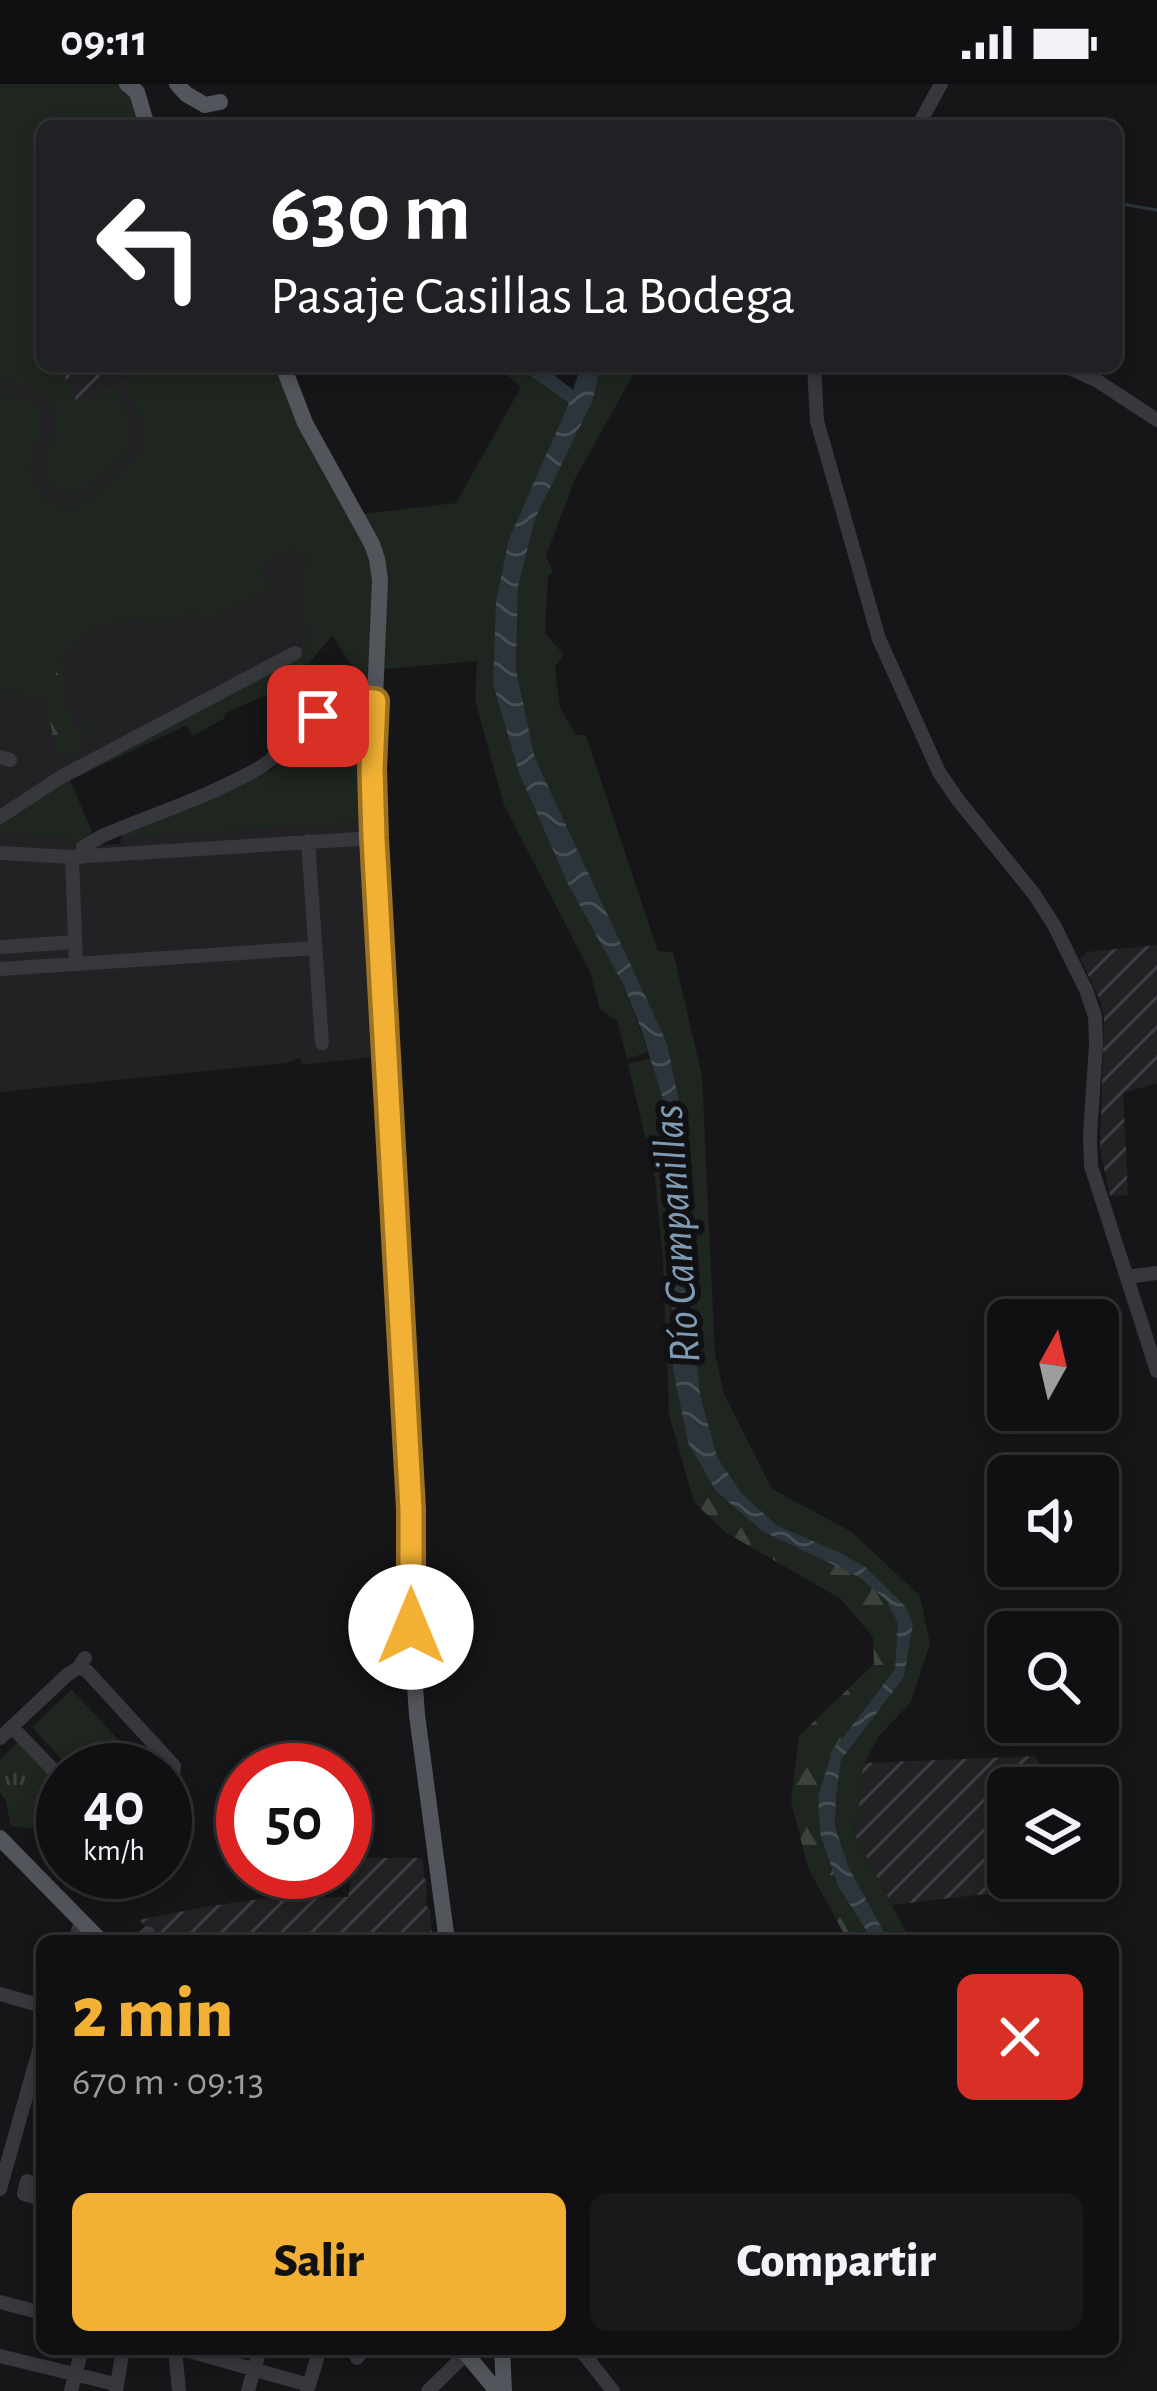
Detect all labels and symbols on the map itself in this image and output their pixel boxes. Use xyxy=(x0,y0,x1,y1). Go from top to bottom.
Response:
pin xyxy=(267,665,369,767)
water label: Río Campanillas xyxy=(646,1103,708,1365)
north arrow xyxy=(987,1299,1119,1431)
position arrow xyxy=(348,1564,474,1690)
speed limit sign: 50 xyxy=(216,1743,372,1899)

